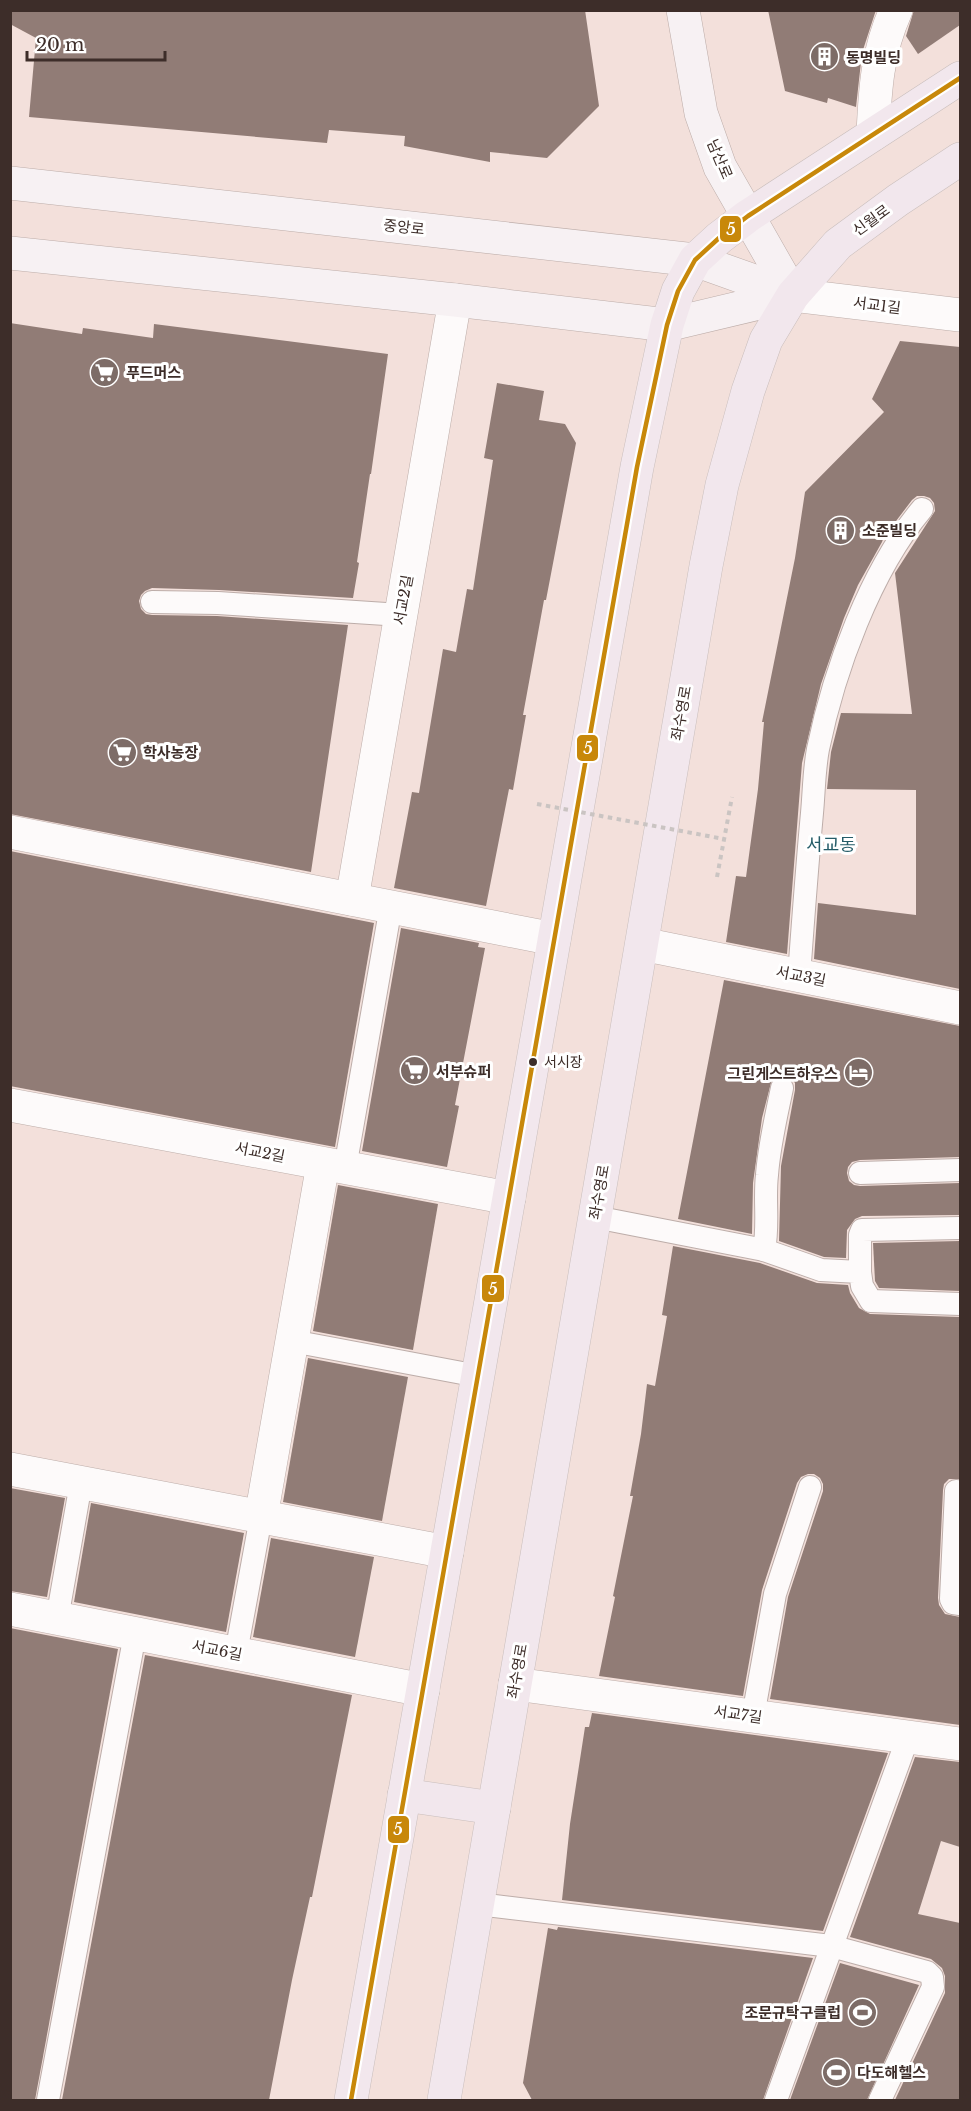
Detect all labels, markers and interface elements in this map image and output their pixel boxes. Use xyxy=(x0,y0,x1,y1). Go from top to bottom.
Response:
scale bar xyxy=(27,24,165,62)
text: 20 m xyxy=(36,34,84,56)
building icon: 동명빌딩 xyxy=(809,41,841,73)
place label: 동명빌딩 xyxy=(846,48,901,67)
street label: 남산로 xyxy=(703,136,737,182)
street label: 신월로 xyxy=(849,200,893,240)
street label: 중앙로 xyxy=(382,215,426,239)
line badge: 5 xyxy=(719,215,742,243)
text: 5 xyxy=(726,219,736,239)
street label: 서교1길 xyxy=(852,293,902,317)
supermarket icon: 푸드머스 xyxy=(89,356,121,388)
place label: 푸드머스 xyxy=(126,363,181,382)
building icon: 소준빌딩 xyxy=(825,514,857,546)
place label: 소준빌딩 xyxy=(862,521,917,540)
street label: 서교2길 xyxy=(389,573,417,627)
street label: 좌수영로 xyxy=(667,684,695,742)
line badge: 5 xyxy=(576,734,599,762)
supermarket icon: 학사농장 xyxy=(106,736,138,768)
text: 5 xyxy=(583,738,593,758)
place label: 학사농장 xyxy=(143,743,198,762)
district label: 서교동 xyxy=(806,834,856,856)
street label: 서교3길 xyxy=(774,962,828,990)
place label: 서시장 xyxy=(544,1053,583,1071)
supermarket icon: 서부슈퍼 xyxy=(399,1055,431,1087)
marker: 서시장 xyxy=(527,1056,539,1068)
hotel icon: 그린게스트하우스 xyxy=(843,1057,875,1089)
place label: 서부슈퍼 xyxy=(436,1062,491,1081)
place label: 그린게스트하우스 xyxy=(728,1064,838,1083)
street label: 서교2길 xyxy=(233,1138,287,1166)
street label: 좌수영로 xyxy=(585,1163,613,1221)
line badge: 5 xyxy=(481,1274,505,1303)
text: 5 xyxy=(488,1279,498,1299)
street label: 서교6길 xyxy=(190,1636,244,1664)
street label: 좌수영로 xyxy=(503,1642,531,1700)
street label: 서교7길 xyxy=(712,1701,764,1727)
line badge: 5 xyxy=(387,1815,410,1844)
text: 5 xyxy=(393,1819,403,1839)
sports icon: 조문규탁구클럽 xyxy=(846,1996,878,2028)
place label: 조문규탁구클럽 xyxy=(744,2003,841,2022)
sports icon: 다도해헬스 xyxy=(820,2056,852,2088)
place label: 다도해헬스 xyxy=(857,2063,926,2082)

